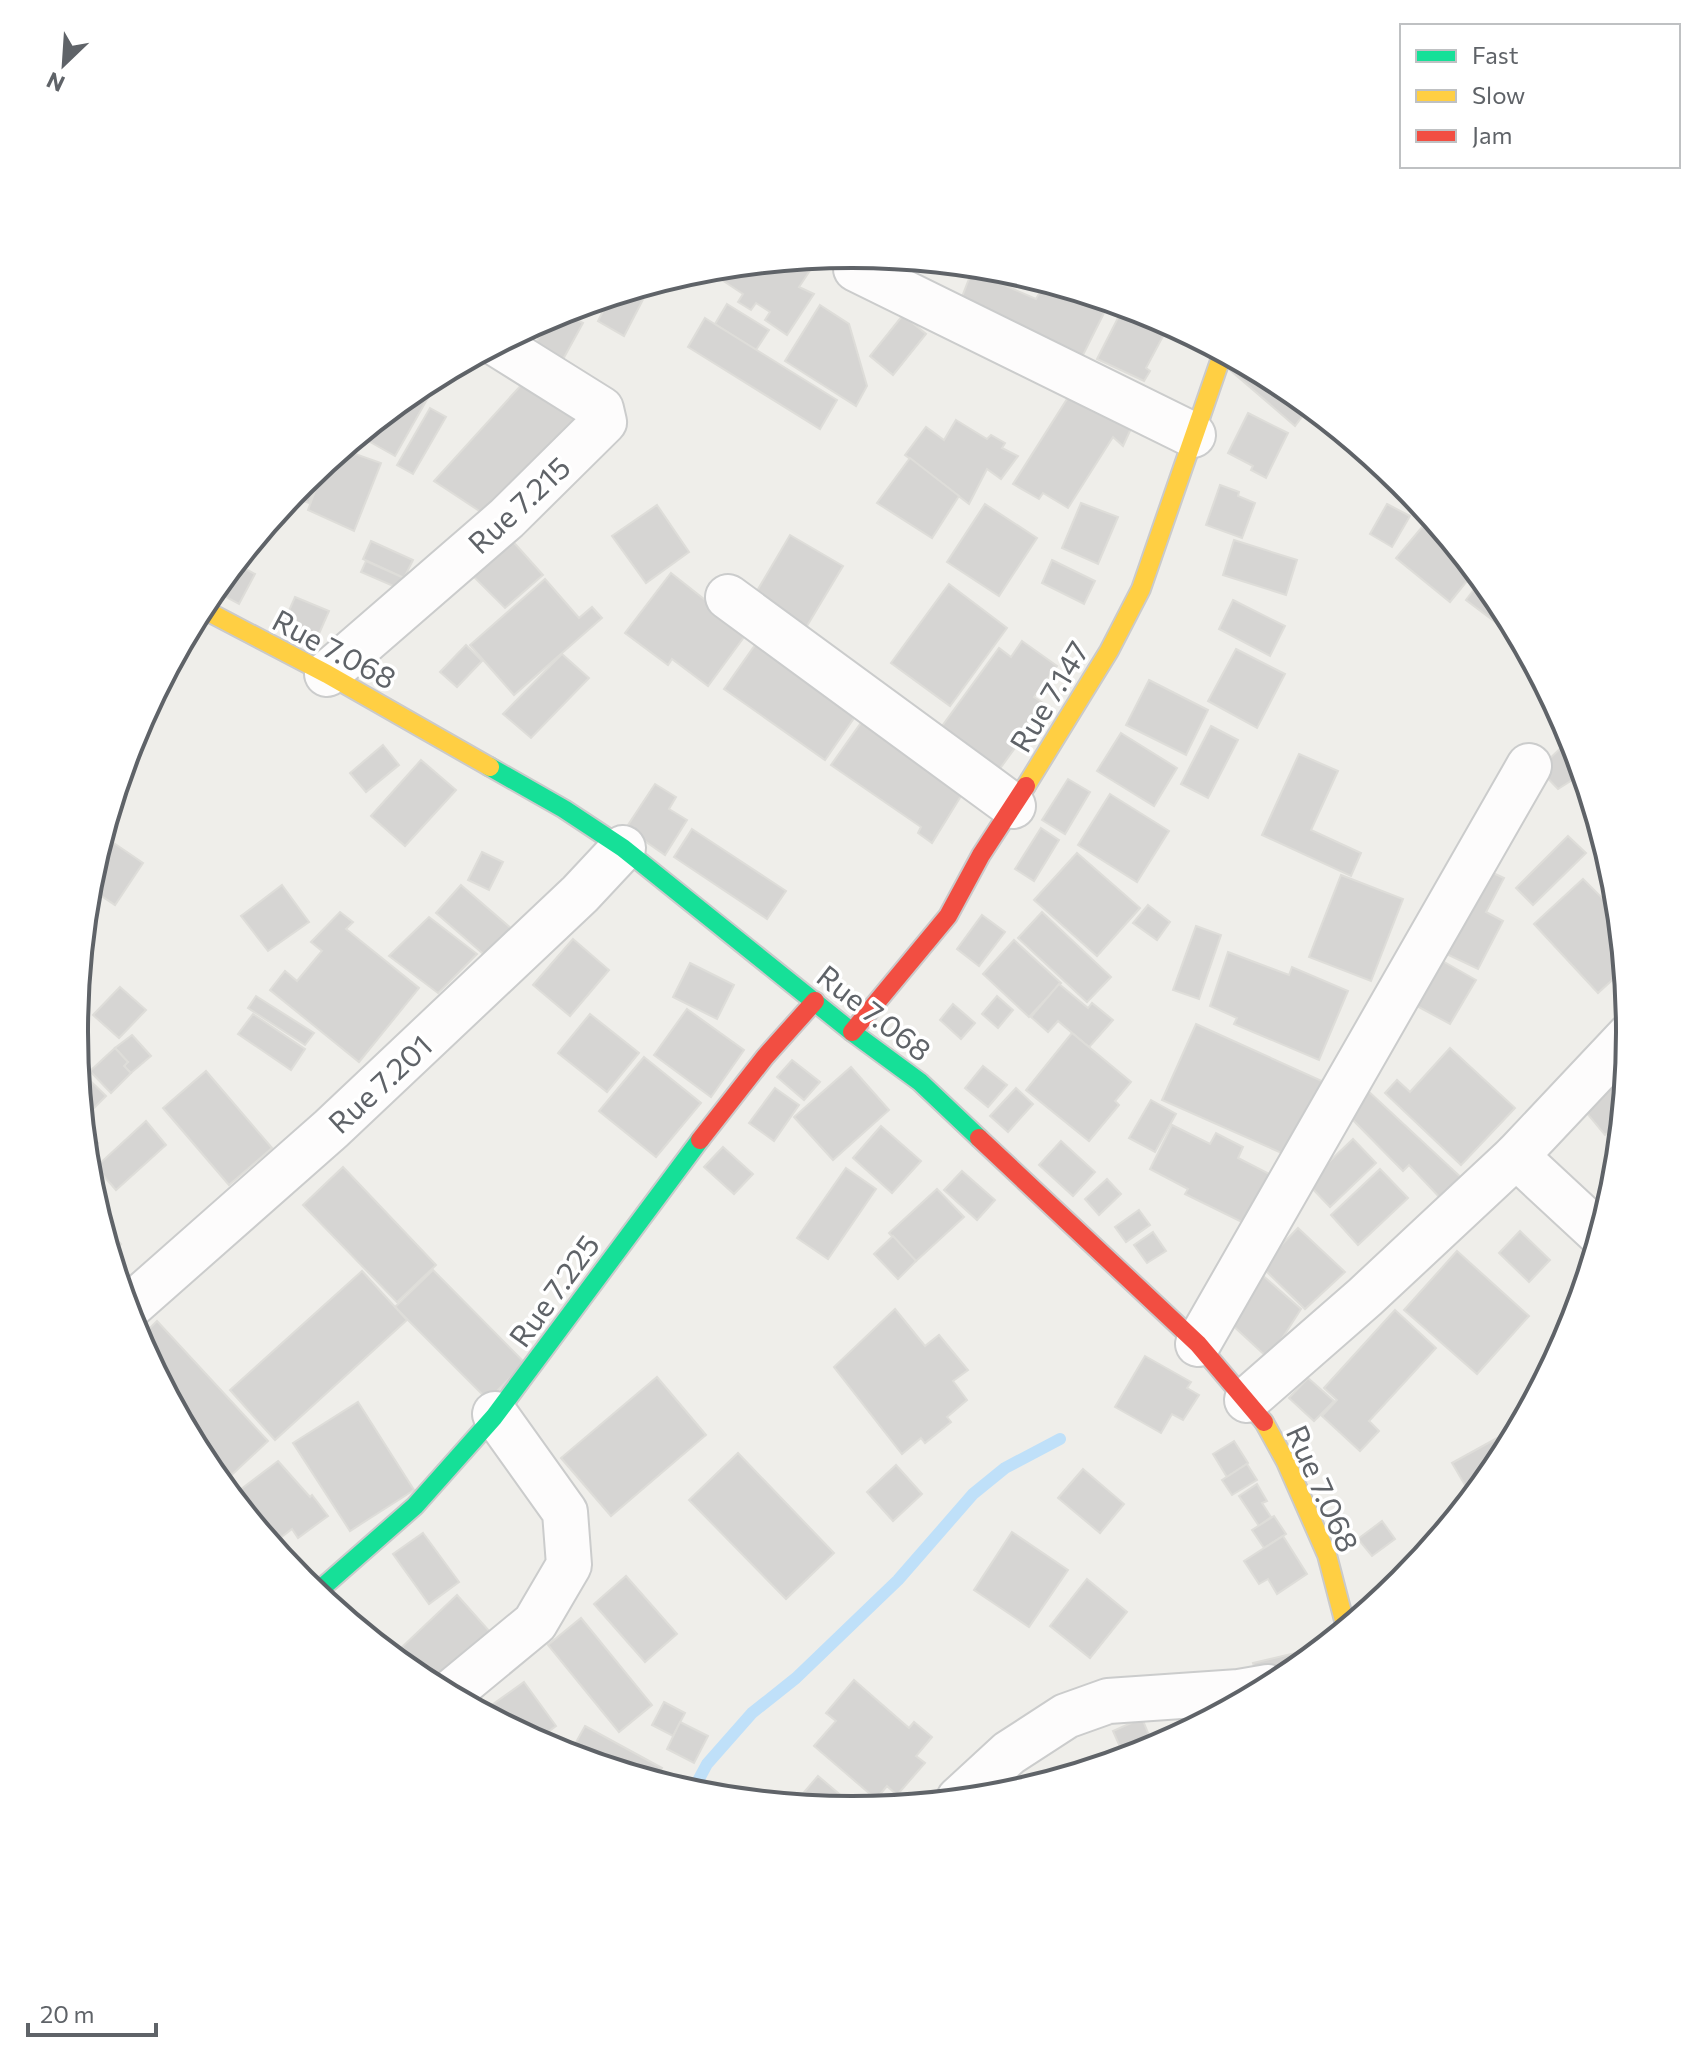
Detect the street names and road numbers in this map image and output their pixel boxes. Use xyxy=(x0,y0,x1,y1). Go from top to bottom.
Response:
street label: Rue 7.215 xyxy=(459,448,577,560)
street label: Rue 7.068 xyxy=(267,600,403,696)
street label: Rue 7.147 xyxy=(1000,634,1096,758)
street label: Rue 7.068 xyxy=(811,956,939,1068)
street label: Rue 7.201 xyxy=(320,1026,438,1140)
street label: Rue 7.225 xyxy=(500,1227,606,1353)
street label: Rue 7.068 xyxy=(1280,1419,1368,1557)

